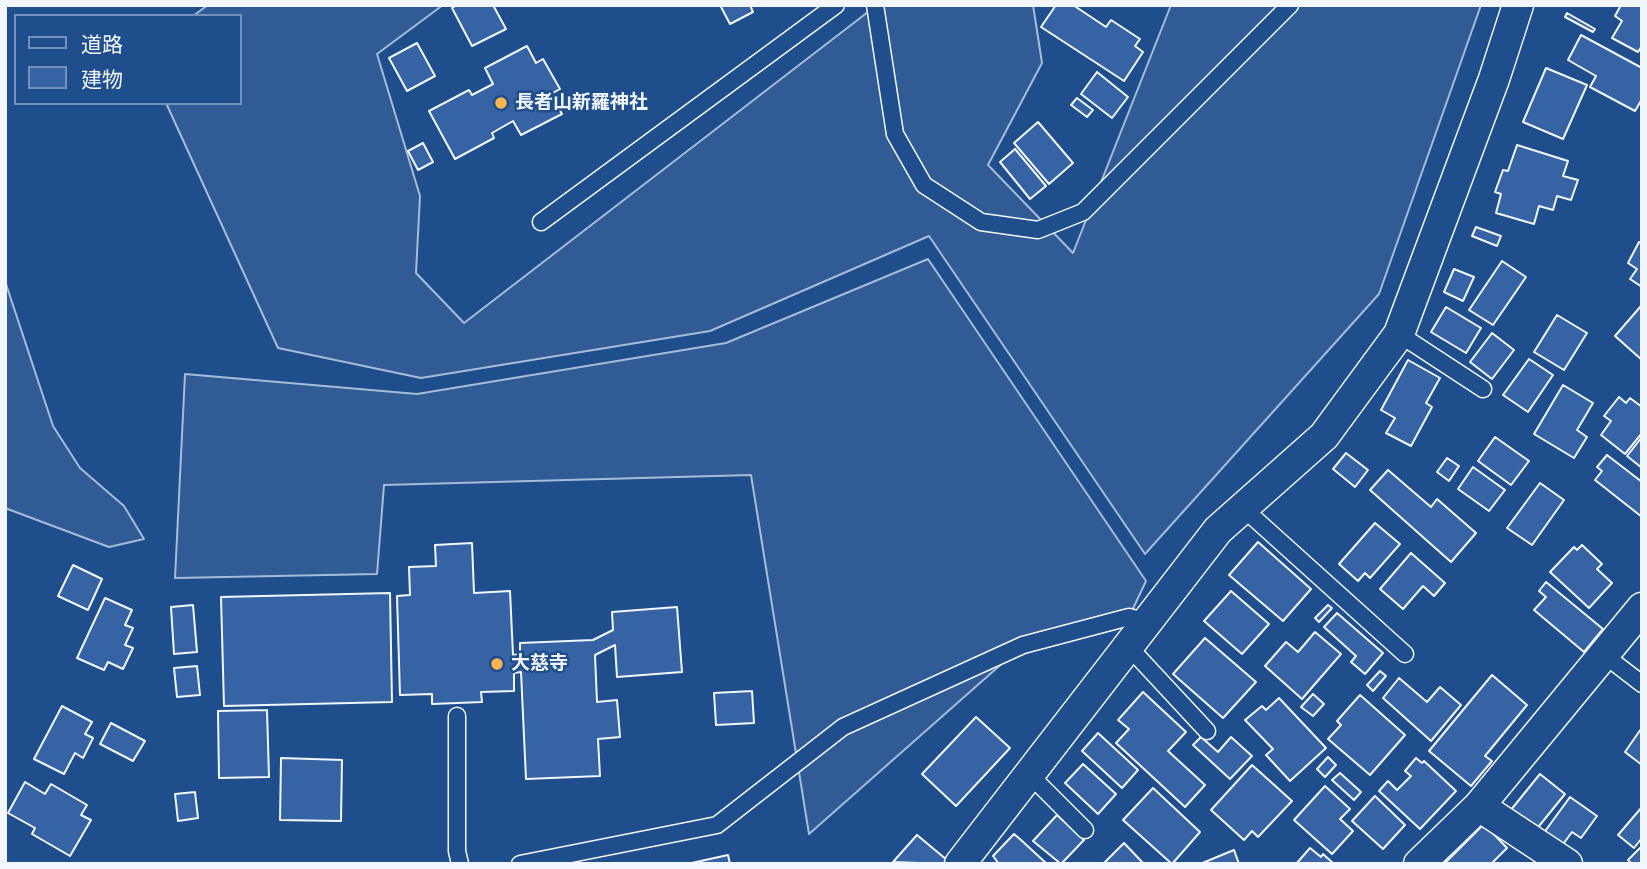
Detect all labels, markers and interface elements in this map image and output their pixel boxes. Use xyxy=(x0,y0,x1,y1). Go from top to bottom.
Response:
legend xyxy=(14,14,242,105)
text: 道路 xyxy=(81,32,123,58)
text: 建物 xyxy=(81,67,123,93)
place label: 長者山新羅神社 xyxy=(515,92,648,114)
marker: 長者山新羅神社 xyxy=(493,95,509,111)
place label: 大慈寺 xyxy=(511,653,568,675)
marker: 大慈寺 xyxy=(489,656,505,672)

